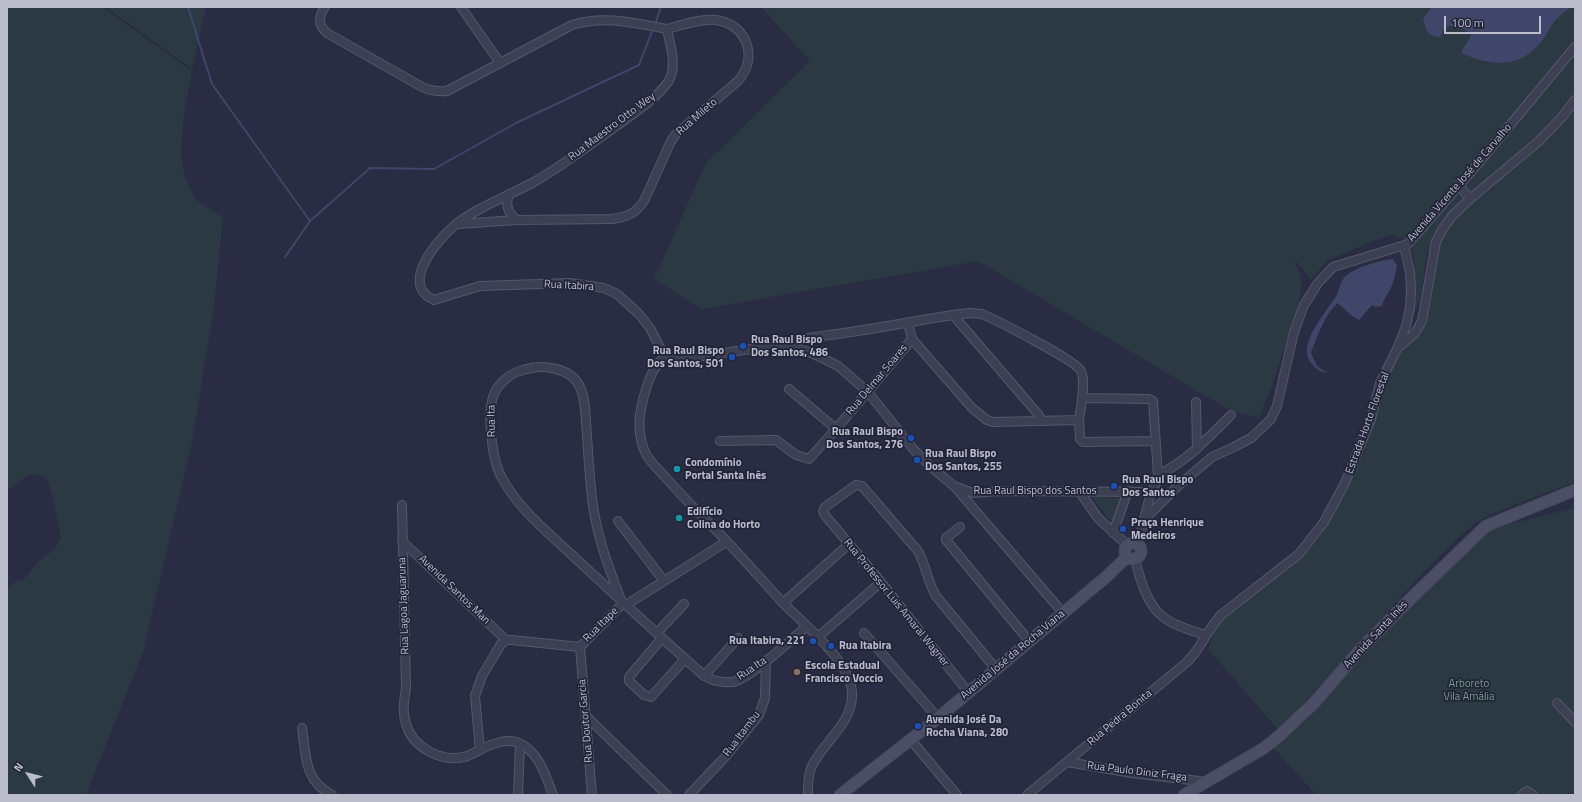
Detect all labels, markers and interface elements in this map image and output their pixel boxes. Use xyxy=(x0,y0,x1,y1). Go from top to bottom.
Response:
scale bar xyxy=(1446,8,1543,34)
text: 100 m xyxy=(1451,13,1484,32)
street label: Rua Maestro Otto Wey xyxy=(566,90,658,164)
street label: Rua Mileto xyxy=(674,96,720,138)
street label: Avenida Vicente José de Carvalho xyxy=(1405,121,1515,245)
street label: Rua Itabira xyxy=(544,278,594,294)
place label: Rua Raul Bispo Dos Santos, 486 xyxy=(751,333,828,359)
marker: Rua Raul Bispo Dos Santos, 486 xyxy=(738,341,748,351)
street label: Rua Delmar Soares xyxy=(844,342,910,418)
place label: Rua Raul Bispo Dos Santos, 501 xyxy=(647,344,724,370)
marker: Rua Raul Bispo Dos Santos, 501 xyxy=(727,352,737,362)
street label: Estrada Horto Florestal xyxy=(1343,370,1393,476)
street label: Rua Ita xyxy=(485,405,499,437)
place label: Rua Raul Bispo Dos Santos, 276 xyxy=(826,425,903,451)
marker: Rua Raul Bispo Dos Santos, 276 xyxy=(906,433,916,443)
place label: Rua Raul Bispo Dos Santos, 255 xyxy=(925,447,1002,473)
marker: Rua Raul Bispo Dos Santos, 255 xyxy=(912,455,922,465)
place label: Condomínio Portal Santa Inês xyxy=(685,456,766,482)
marker: Condomínio Portal Santa Inês xyxy=(672,464,682,474)
place label: Rua Raul Bispo Dos Santos xyxy=(1122,473,1193,499)
marker: Rua Raul Bispo Dos Santos xyxy=(1109,481,1119,491)
street label: Rua Raul Bispo dos Santos xyxy=(973,484,1097,498)
place label: Edifício Colina do Horto xyxy=(687,505,760,531)
marker: Edifício Colina do Horto xyxy=(674,513,684,523)
place label: Praça Henrique Medeiros xyxy=(1131,516,1204,542)
marker: Praça Henrique Medeiros xyxy=(1118,524,1128,534)
street label: Rua Professor Luis Amaral Wagner xyxy=(840,536,952,670)
street label: Avenida Santos Man xyxy=(415,552,493,628)
street label: Rua Lagoa Jaguaruna xyxy=(396,557,412,655)
street label: Avenida Santa Inês xyxy=(1341,598,1411,672)
street label: Rua Itape xyxy=(581,605,621,645)
street label: Avenida José da Rocha Viana xyxy=(958,608,1068,702)
place label: Rua Itabira, 221 xyxy=(729,634,805,648)
marker: Rua Itabira, 221 xyxy=(808,636,818,646)
place label: Rua Itabira xyxy=(839,639,891,653)
marker: Rua Itabira xyxy=(826,641,836,651)
street label: Rua Ita xyxy=(735,654,769,684)
place label: Escola Estadual Francisco Voccio xyxy=(805,659,883,685)
marker: Escola Estadual Francisco Voccio xyxy=(792,667,802,677)
park label: Arboreto Vila Amália xyxy=(1443,677,1495,703)
street label: Rua Doutor Garcia xyxy=(576,679,596,763)
street label: Rua Pedra Bonita xyxy=(1085,687,1155,749)
street label: Rua Itambu xyxy=(721,709,763,759)
place label: Avenida José Da Rocha Viana, 280 xyxy=(926,713,1008,739)
marker: Avenida José Da Rocha Viana, 280 xyxy=(913,721,923,731)
north arrow xyxy=(8,754,48,794)
text: N xyxy=(10,759,27,775)
street label: Rua Paulo Diniz Fraga xyxy=(1086,759,1188,785)

